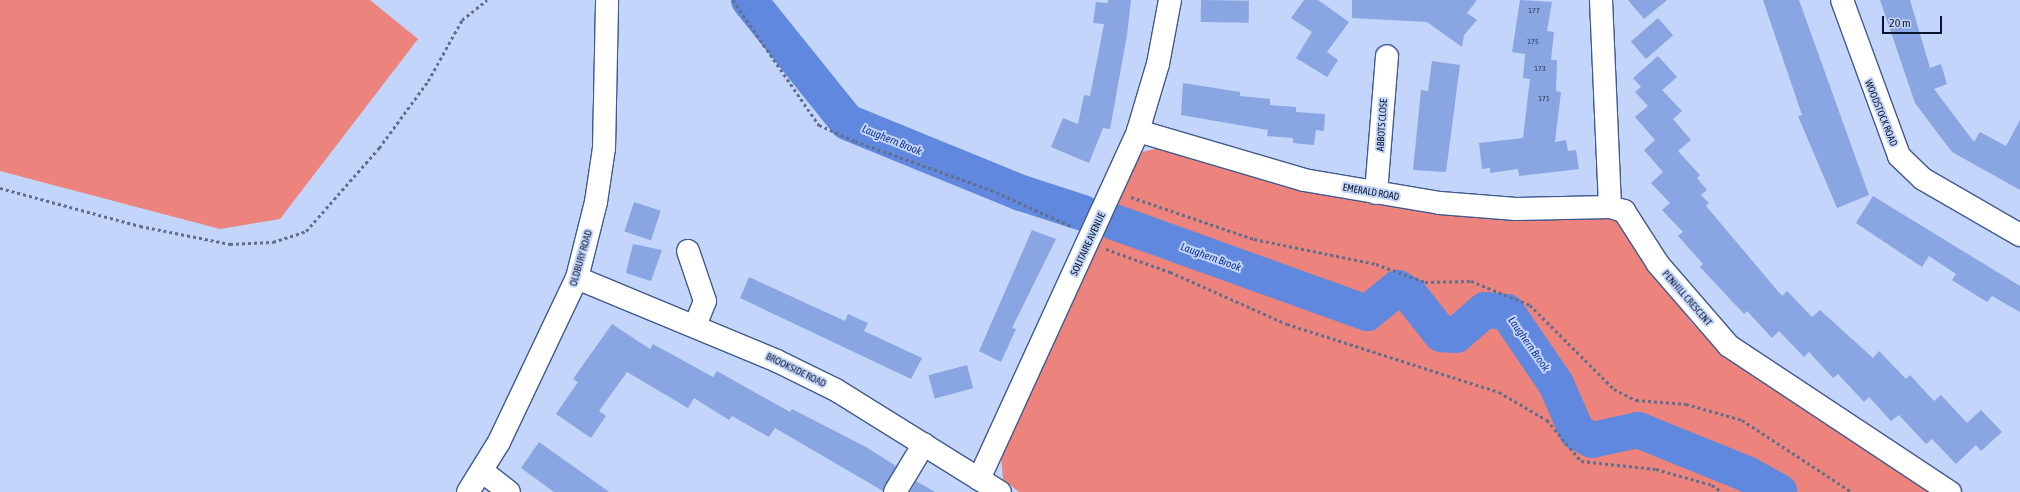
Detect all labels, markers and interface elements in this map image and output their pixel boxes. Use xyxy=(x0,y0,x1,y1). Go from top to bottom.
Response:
house number: 177 xyxy=(1528,6,1540,16)
scale bar xyxy=(1884,8,1944,34)
text: 20 m xyxy=(1889,16,1911,30)
house number: 175 xyxy=(1527,37,1539,47)
house number: 173 xyxy=(1534,64,1546,74)
street label: WOODSTOCK ROAD xyxy=(1862,78,1900,148)
house number: 171 xyxy=(1538,94,1550,104)
street label: ABBOTS CLOSE xyxy=(1374,98,1390,152)
water label: Laughern Brook xyxy=(860,122,924,158)
street label: EMERALD ROAD xyxy=(1342,181,1400,203)
street label: SOLITAIRE AVENUE xyxy=(1068,210,1108,278)
street label: OLDBURY ROAD xyxy=(567,229,595,287)
water label: Laughern Brook xyxy=(1179,240,1243,274)
street label: PENHILL CRESCENT xyxy=(1660,268,1714,328)
water label: Laughern Brook xyxy=(1505,314,1553,374)
street label: BROOKSIDE ROAD xyxy=(764,350,828,390)

